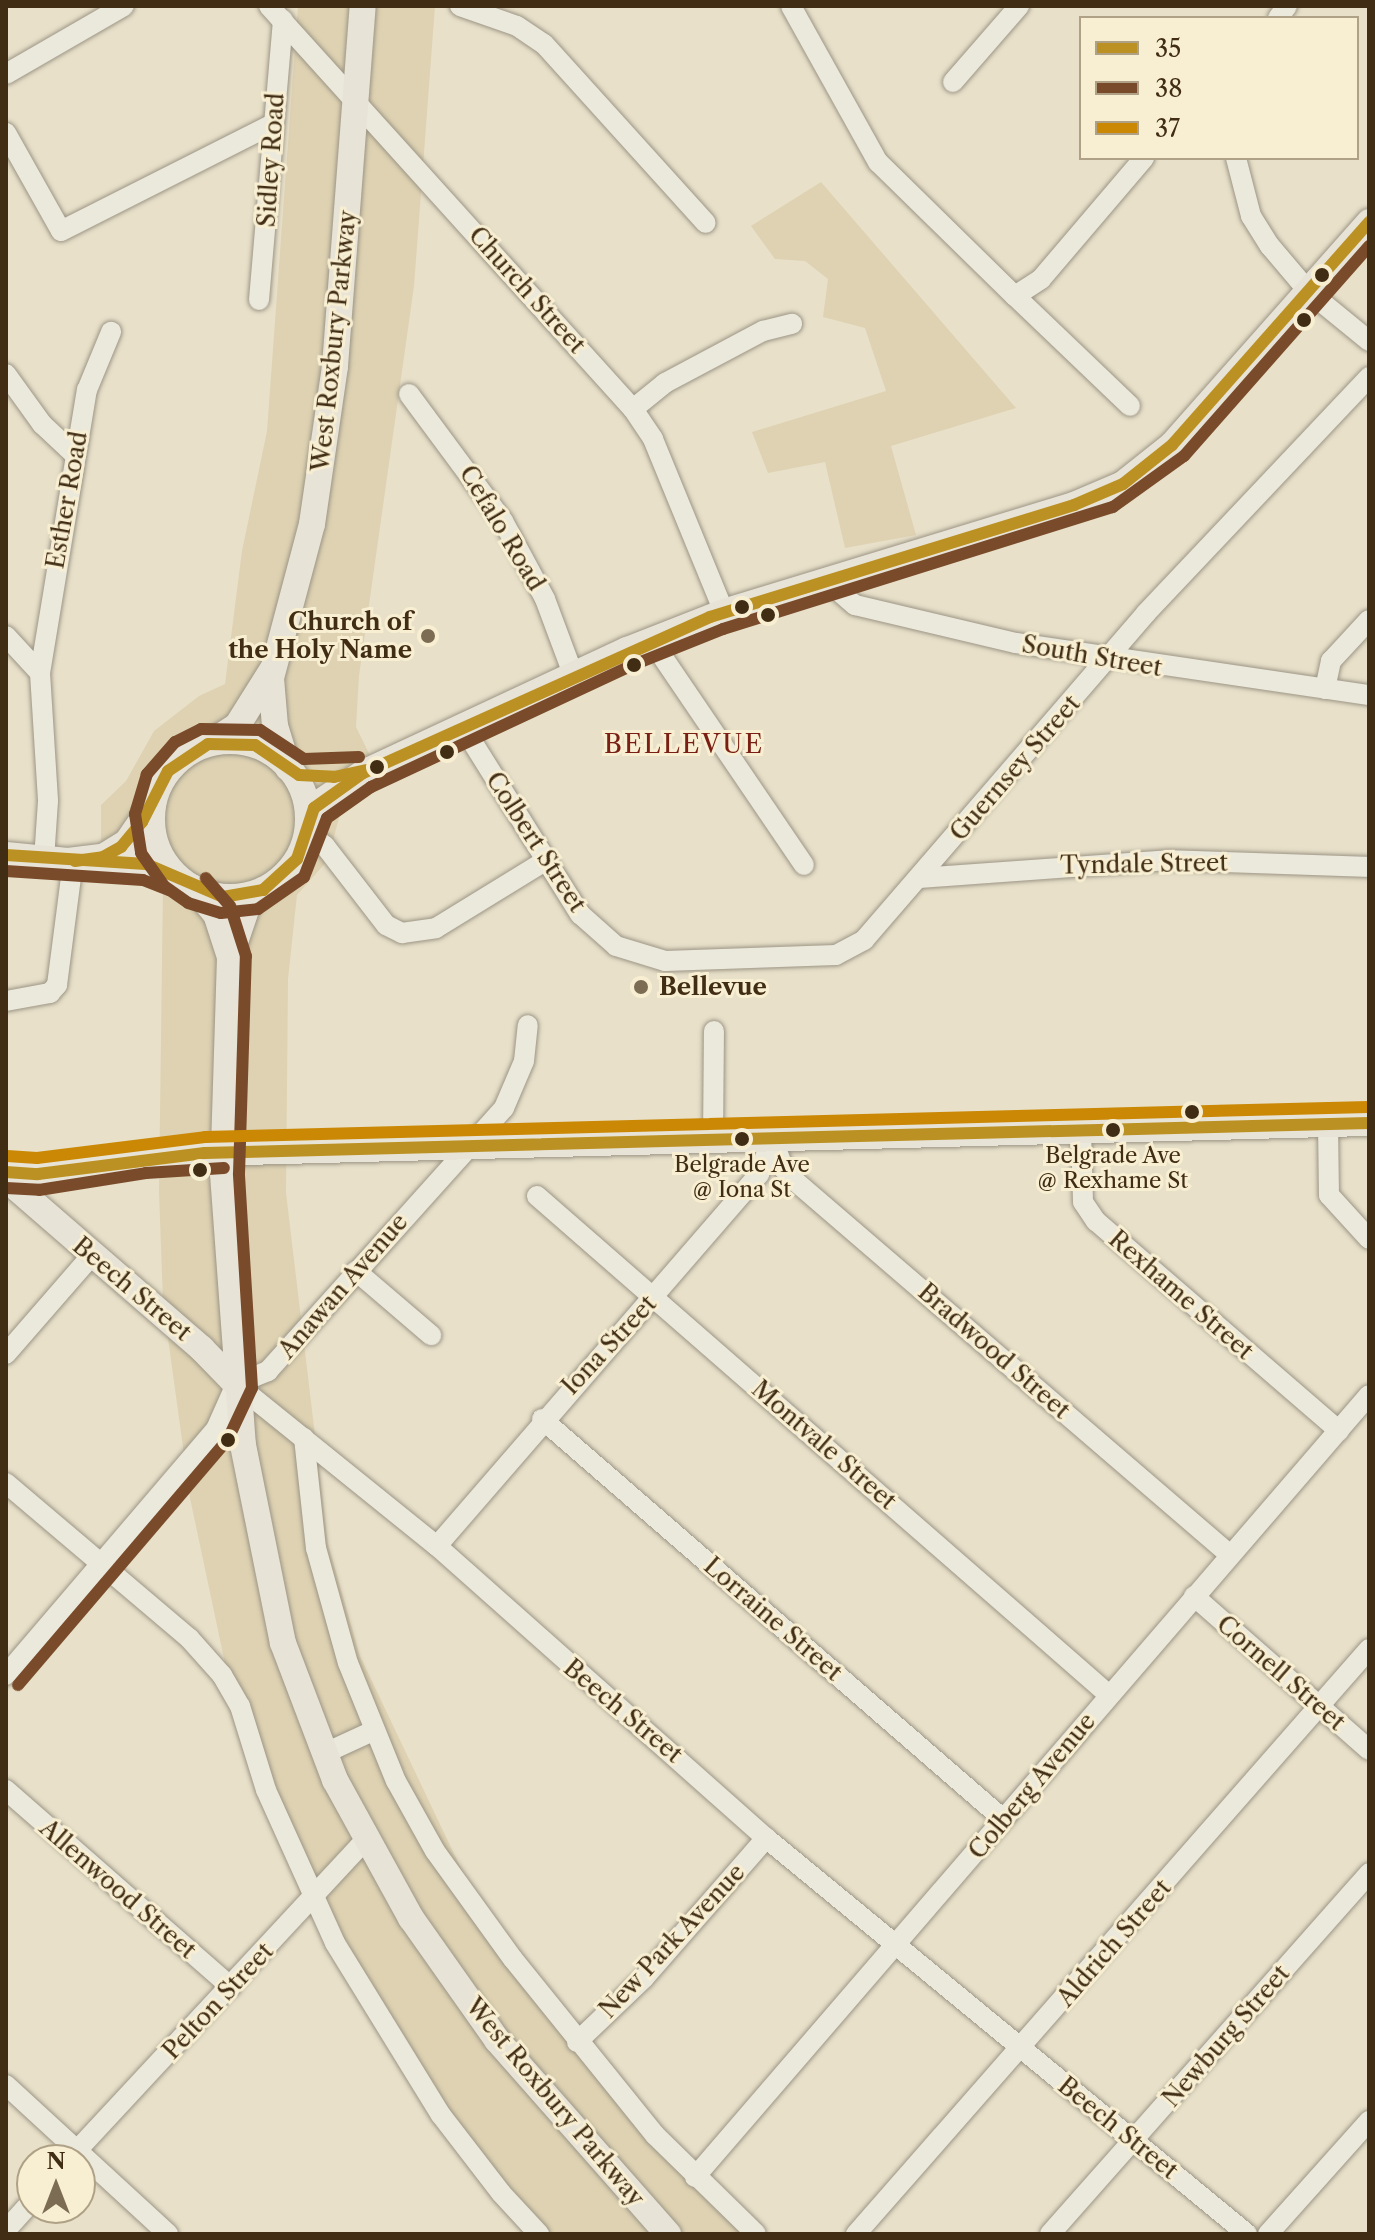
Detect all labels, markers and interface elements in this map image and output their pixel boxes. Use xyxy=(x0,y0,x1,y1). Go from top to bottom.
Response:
legend xyxy=(1079,16,1359,160)
text: 35 xyxy=(1155,34,1181,63)
text: 38 xyxy=(1155,74,1182,103)
street label: Sidley Road xyxy=(252,91,290,229)
text: 37 xyxy=(1155,114,1180,143)
street label: West Roxbury Parkway xyxy=(306,208,362,474)
street label: Church Street xyxy=(463,221,591,359)
unlabelled marker xyxy=(1314,267,1330,283)
unlabelled marker xyxy=(1296,312,1312,328)
street label: Esther Road xyxy=(41,429,93,571)
street label: Cefalo Road xyxy=(453,460,551,596)
unlabelled marker xyxy=(734,599,750,615)
unlabelled marker xyxy=(760,607,776,623)
place label: Church of the Holy Name xyxy=(227,608,412,664)
marker: Church of the Holy Name xyxy=(419,627,437,645)
street label: South Street xyxy=(1020,630,1164,682)
unlabelled marker xyxy=(626,657,642,673)
street label: Guernsey Street xyxy=(944,689,1086,847)
district label: BELLEVUE xyxy=(604,729,764,761)
unlabelled marker xyxy=(439,744,455,760)
unlabelled marker xyxy=(369,759,385,775)
street label: Colbert Street xyxy=(480,767,592,917)
street label: Tyndale Street xyxy=(1060,848,1228,880)
place label: Bellevue xyxy=(659,973,767,1001)
marker: Bellevue xyxy=(630,976,652,998)
unlabelled marker xyxy=(1184,1104,1200,1120)
marker: Belgrade Ave @ Rexhame St xyxy=(1105,1122,1121,1138)
marker: Belgrade Ave @ Iona St xyxy=(734,1131,750,1147)
place label: Belgrade Ave @ Rexhame St xyxy=(1038,1142,1188,1194)
place label: Belgrade Ave @ Iona St xyxy=(674,1151,810,1202)
unlabelled marker xyxy=(192,1162,208,1178)
street label: Anawan Avenue xyxy=(272,1207,414,1365)
street label: Rexhame Street xyxy=(1103,1225,1259,1365)
street label: Beech Street xyxy=(67,1231,197,1347)
street label: Bradwood Street xyxy=(912,1277,1076,1425)
street label: Iona Street xyxy=(556,1289,662,1401)
street label: Montvale Street xyxy=(746,1374,902,1516)
unlabelled marker xyxy=(220,1432,236,1448)
street label: Lorraine Street xyxy=(698,1551,848,1687)
street label: Cornell Street xyxy=(1211,1609,1351,1737)
street label: Beech Street xyxy=(558,1653,688,1769)
street label: Colberg Avenue xyxy=(962,1707,1102,1865)
street label: Allenwood Street xyxy=(34,1813,202,1965)
street label: New Park Avenue xyxy=(592,1857,752,2025)
street label: Aldrich Street xyxy=(1051,1874,1177,2012)
street label: Pelton Street xyxy=(157,1937,279,2065)
street label: Newburg Street xyxy=(1157,1959,1295,2113)
street label: West Roxbury Parkway xyxy=(459,1992,651,2212)
street label: Beech Street xyxy=(1052,2071,1184,2185)
north arrow xyxy=(16,2144,96,2224)
text: N xyxy=(46,2148,66,2175)

